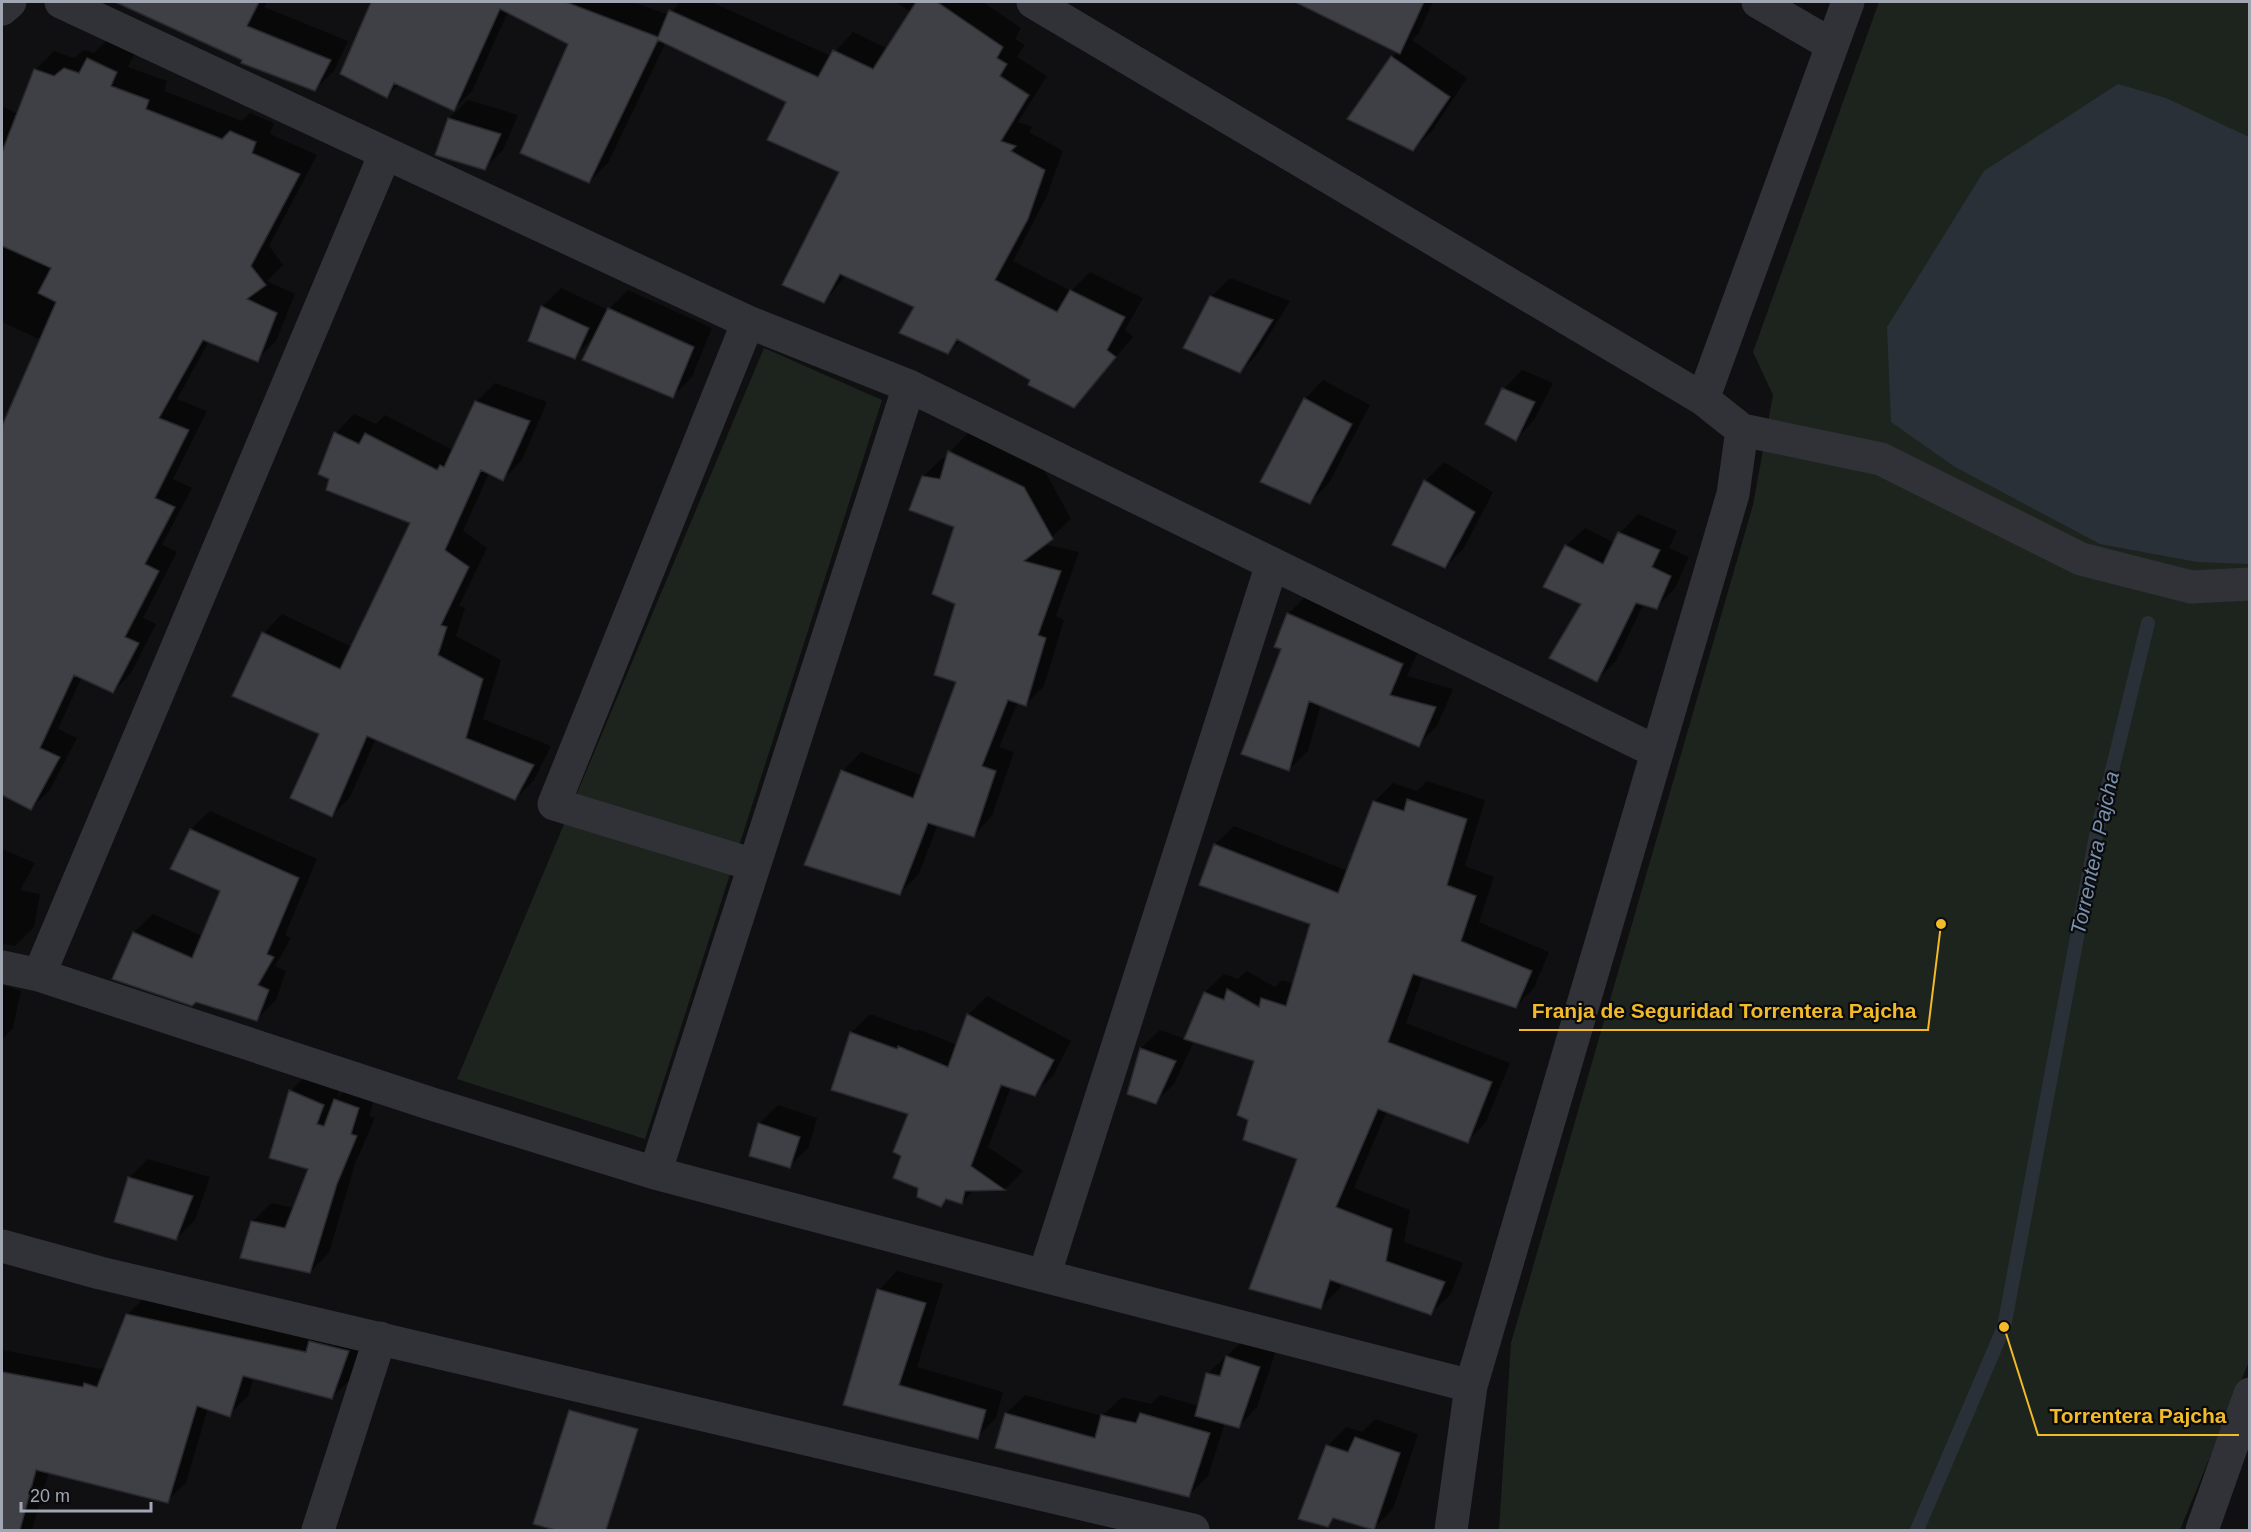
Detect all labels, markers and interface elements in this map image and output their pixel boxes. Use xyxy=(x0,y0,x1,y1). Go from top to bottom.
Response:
water label: Torrentera Pajcha xyxy=(2066,769,2123,937)
callout: Franja de Seguridad Torrentera Pajcha xyxy=(1519,991,1928,1030)
text: Franja de Seguridad Torrentera Pajcha xyxy=(1532,999,1917,1022)
callout: Torrentera Pajcha xyxy=(2038,1396,2239,1435)
text: Torrentera Pajcha xyxy=(2049,1404,2227,1427)
scale bar xyxy=(21,1475,152,1513)
text: 20 m xyxy=(30,1486,70,1506)

